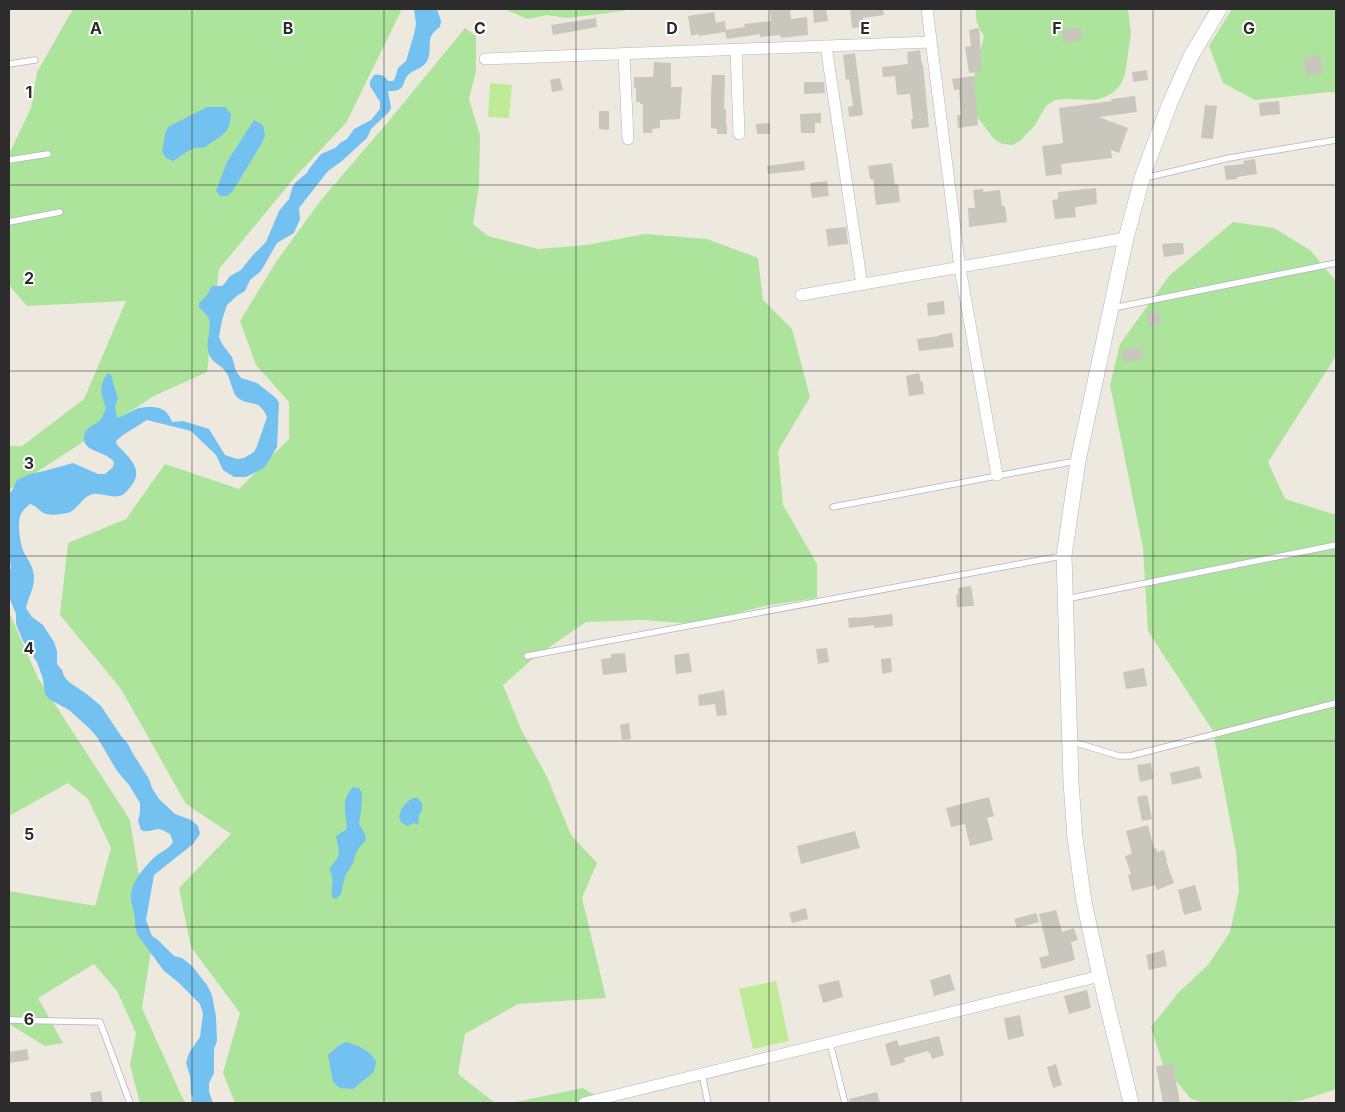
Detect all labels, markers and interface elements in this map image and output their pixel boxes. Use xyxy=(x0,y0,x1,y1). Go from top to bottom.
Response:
text: A xyxy=(90,18,102,38)
text: B xyxy=(283,18,293,38)
text: C xyxy=(474,18,486,38)
text: D xyxy=(666,18,678,38)
text: E xyxy=(860,18,870,38)
text: F xyxy=(1052,18,1062,38)
text: G xyxy=(1243,18,1255,38)
text: 1 xyxy=(26,82,32,102)
text: 2 xyxy=(24,268,34,288)
text: 3 xyxy=(24,453,34,473)
text: 4 xyxy=(24,638,35,658)
text: 5 xyxy=(24,824,34,844)
text: 6 xyxy=(24,1009,34,1029)

